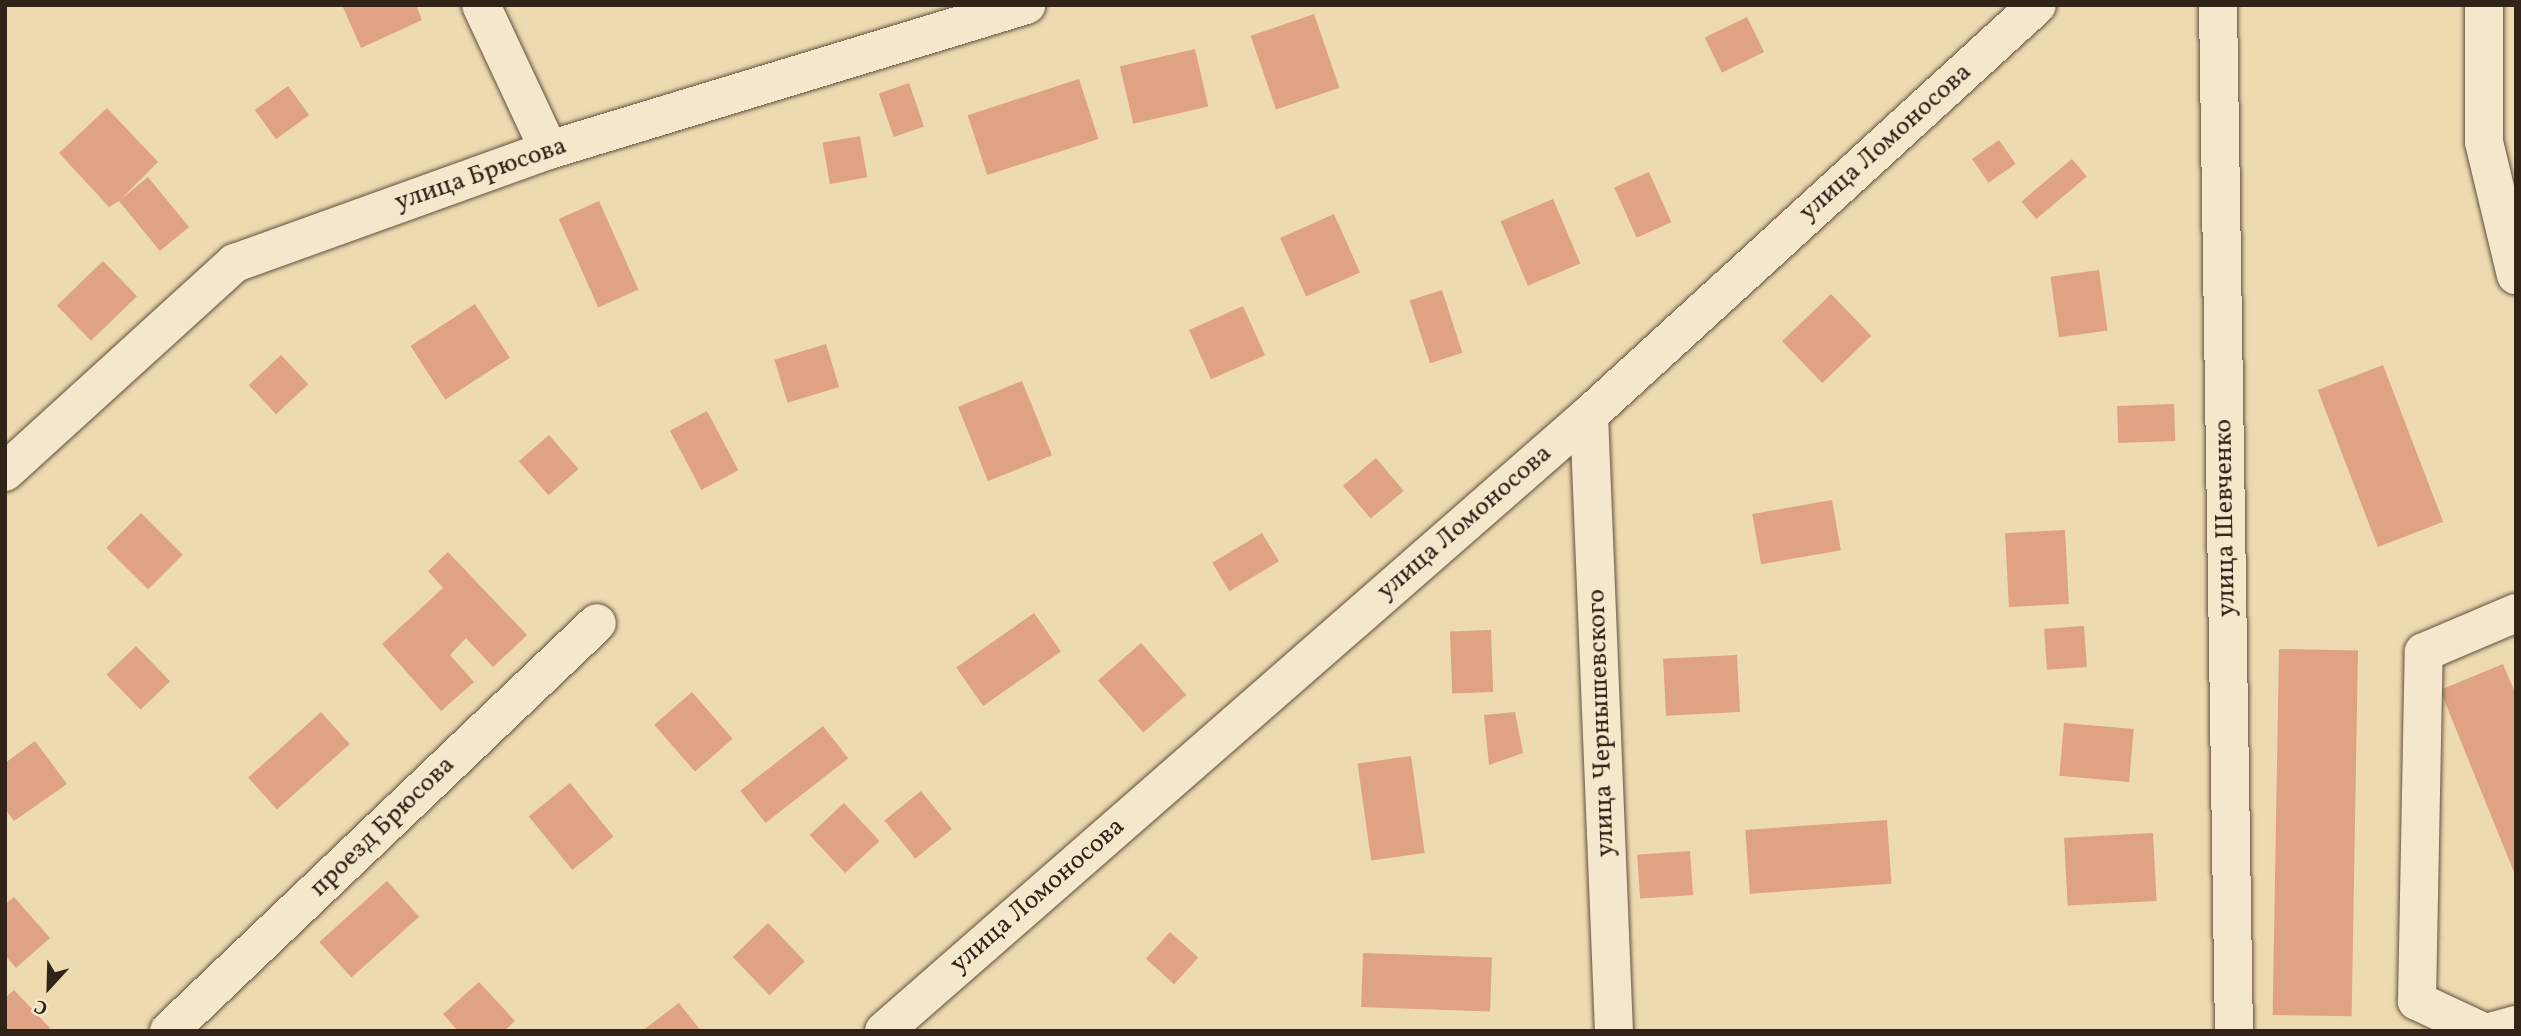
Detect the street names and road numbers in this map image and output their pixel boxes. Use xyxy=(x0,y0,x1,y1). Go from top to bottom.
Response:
street label: улица Ломоносова xyxy=(1793,57,1979,229)
street label: улица Брюсова xyxy=(391,131,571,219)
street label: улица Шевченко xyxy=(2209,419,2243,617)
street label: улица Ломоносова xyxy=(1371,439,1559,607)
street label: улица Чернышевского xyxy=(1582,588,1622,858)
street label: проезд Брюсова xyxy=(304,750,462,904)
street label: улица Ломоносова xyxy=(944,812,1132,980)

